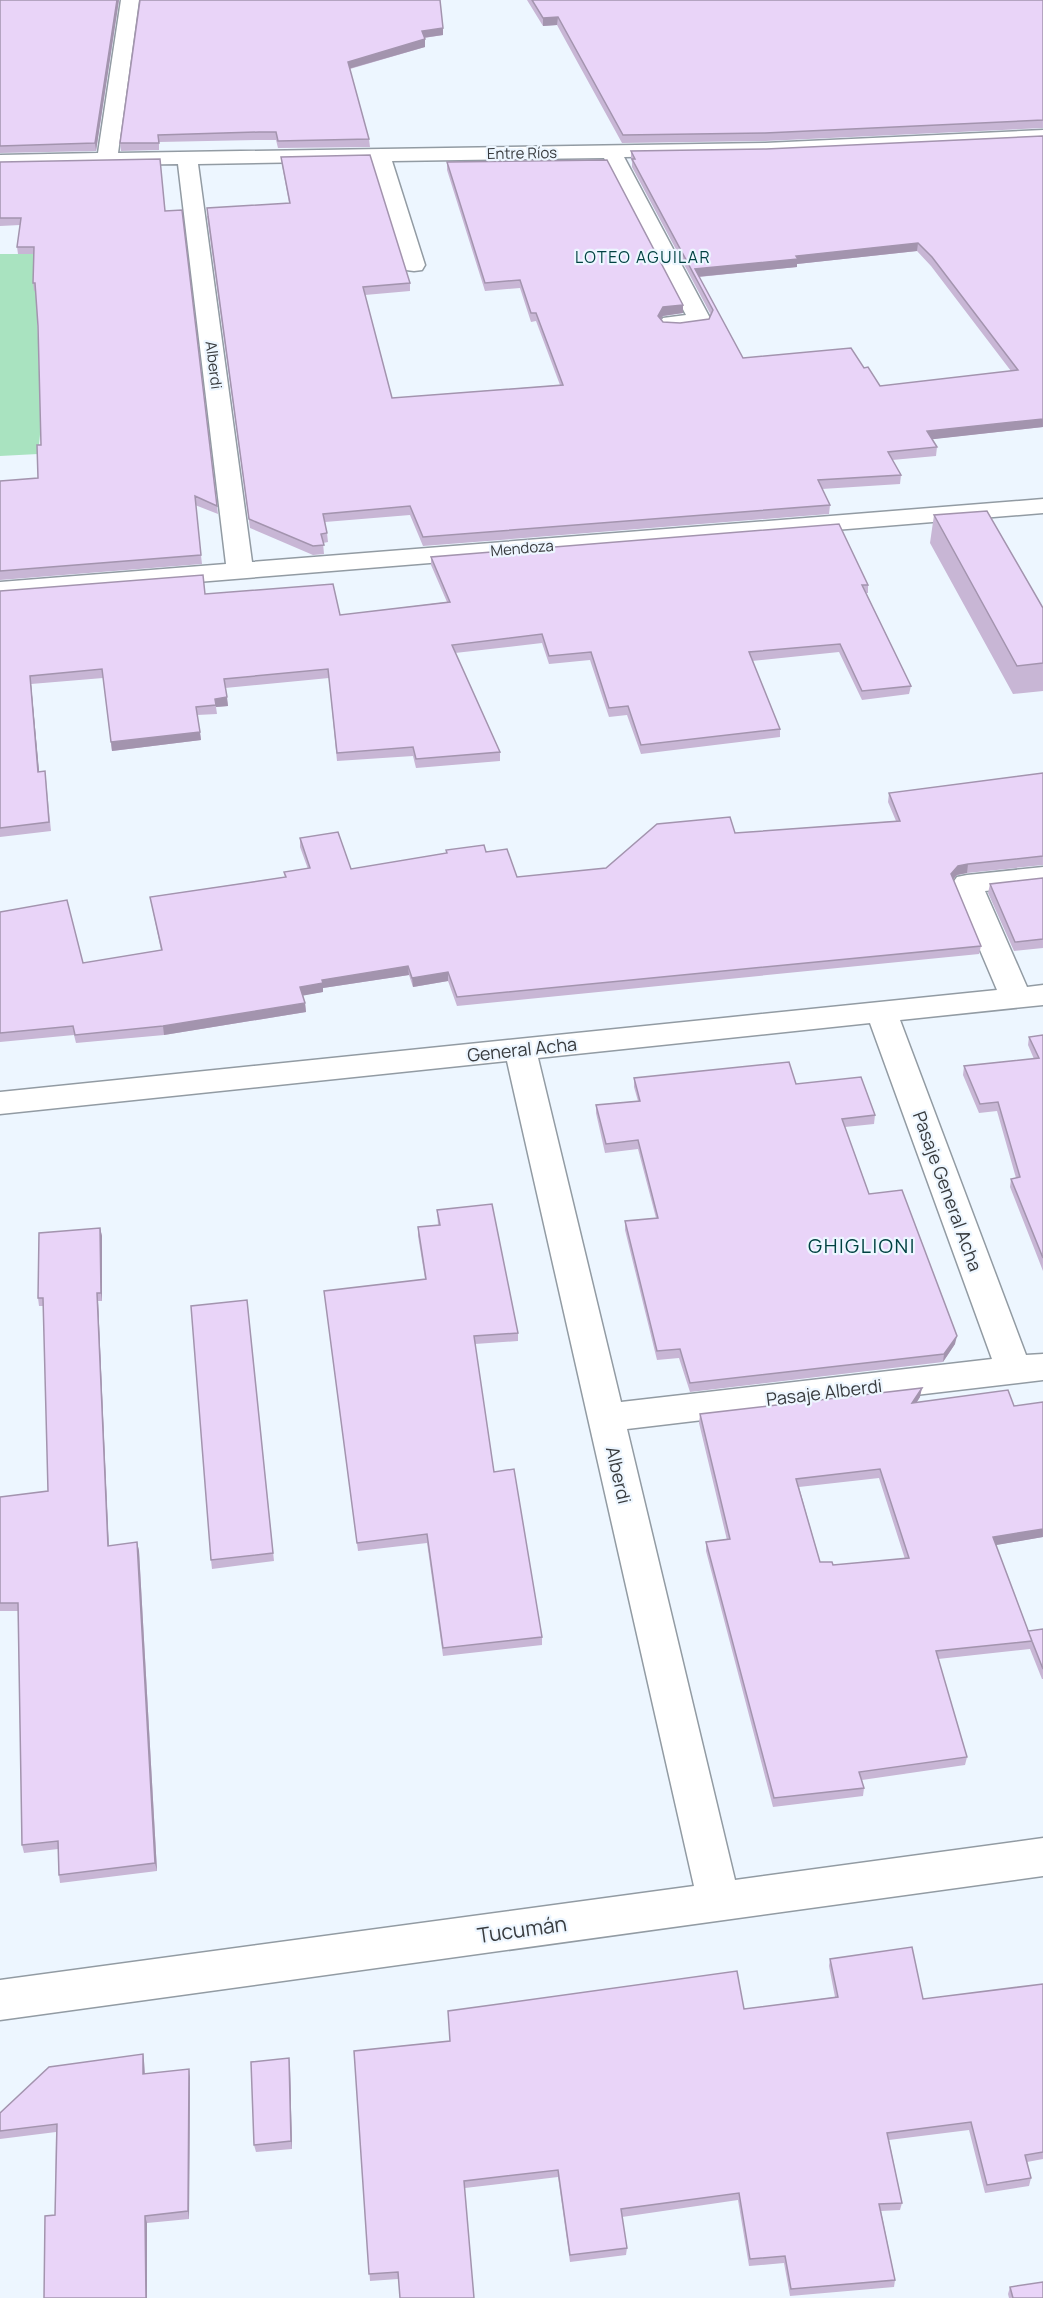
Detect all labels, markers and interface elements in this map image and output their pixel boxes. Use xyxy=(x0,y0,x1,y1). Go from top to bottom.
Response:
street label: Entre Ríos xyxy=(487,142,557,164)
district label: LOTEO AGUILAR xyxy=(575,246,711,268)
street label: Alberdi xyxy=(201,340,227,390)
street label: Mendoza xyxy=(490,535,554,561)
street label: General Acha xyxy=(466,1031,578,1067)
street label: Pasaje General Acha xyxy=(908,1108,988,1274)
district label: GHIGLIONI xyxy=(808,1232,916,1259)
street label: Pasaje Alberdi xyxy=(765,1373,883,1411)
street label: Alberdi xyxy=(601,1444,637,1506)
street label: Tucumán xyxy=(475,1909,569,1949)

